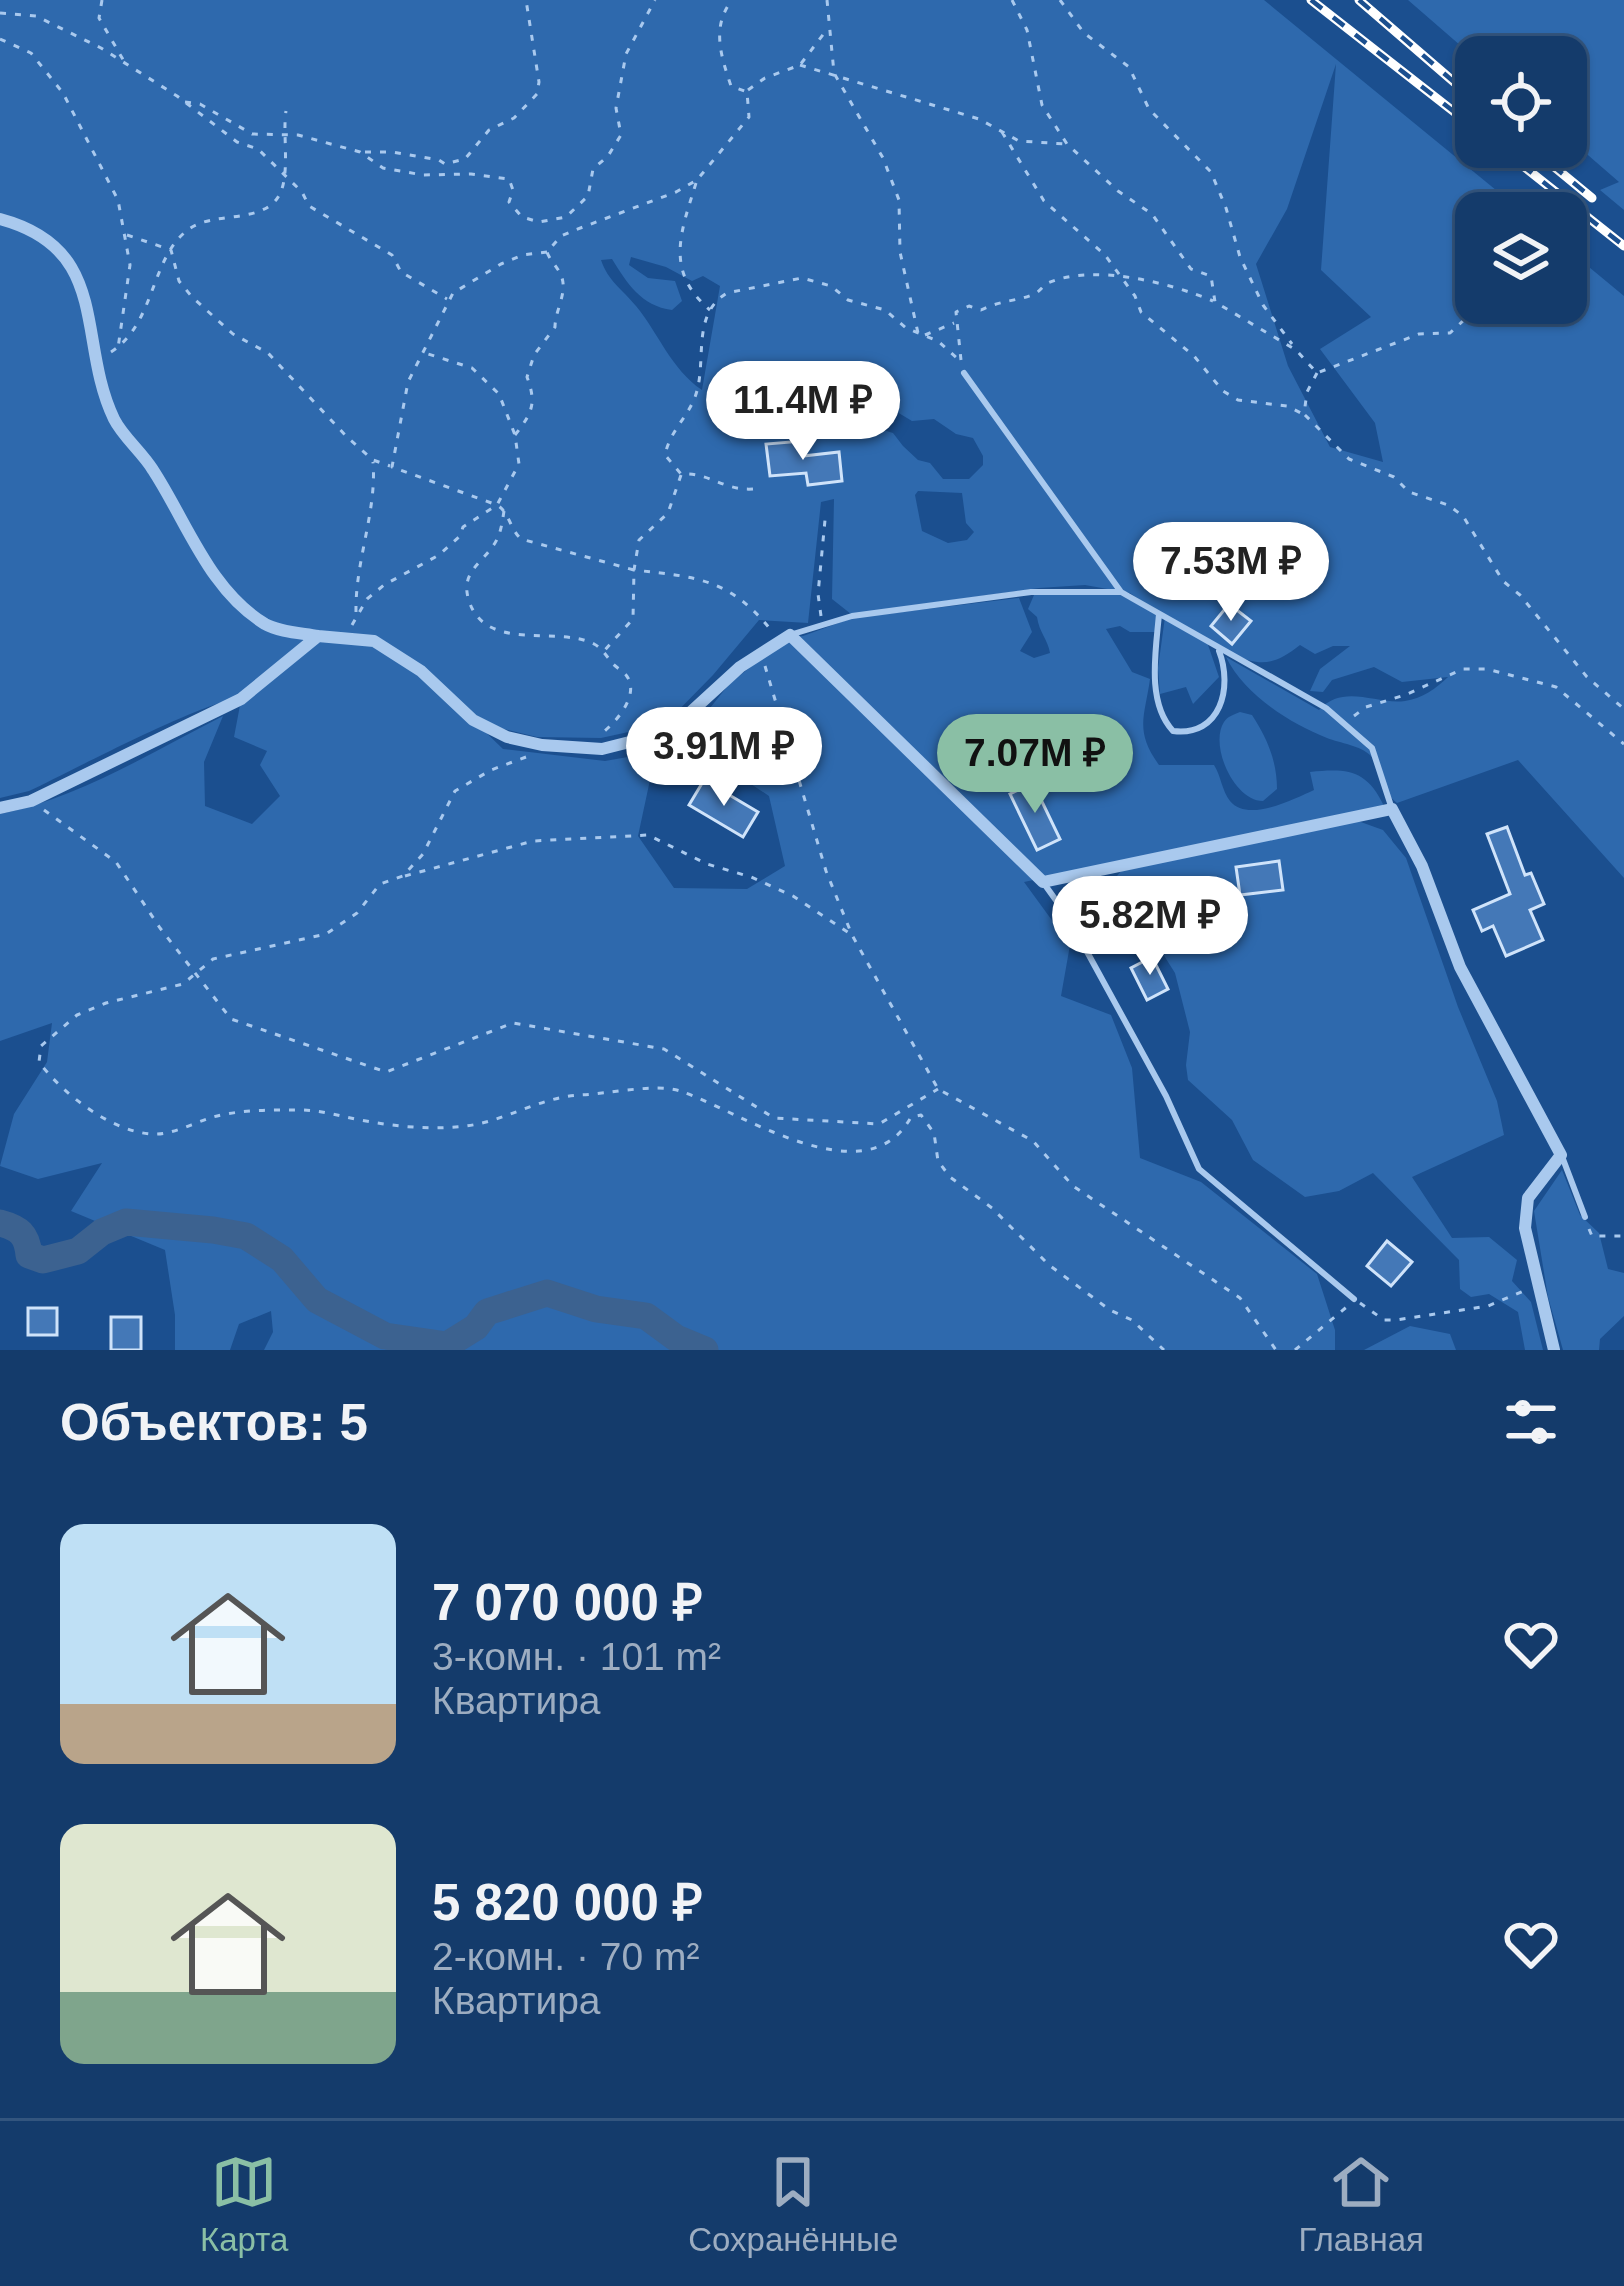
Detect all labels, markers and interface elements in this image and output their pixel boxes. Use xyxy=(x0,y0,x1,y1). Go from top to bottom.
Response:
map controls xyxy=(1455,36,1587,324)
button: locate xyxy=(1455,36,1587,168)
button: layers xyxy=(1455,192,1587,324)
pin: 11.4M ₽ xyxy=(692,361,914,463)
text: 11.4M ₽ xyxy=(733,378,873,421)
pin: 7.53M ₽ xyxy=(1120,522,1342,624)
text: 7.53M ₽ xyxy=(1160,539,1302,582)
pin: 3.91M ₽ xyxy=(613,707,835,809)
pin: 7.07M ₽ xyxy=(924,714,1146,816)
text: 3.91M ₽ xyxy=(653,724,795,767)
text: 7.07M ₽ xyxy=(964,731,1106,774)
pin: 5.82M ₽ xyxy=(1039,876,1261,978)
text: 5.82M ₽ xyxy=(1079,893,1221,936)
icon: filters xyxy=(1498,1389,1564,1455)
text: Объектов: 5 xyxy=(60,1394,368,1451)
icon: home xyxy=(156,1572,300,1716)
text: 7 070 000 ₽ xyxy=(432,1574,703,1631)
icon: heart xyxy=(1498,1611,1564,1677)
text: 3-комн. · 101 m² xyxy=(432,1635,721,1678)
text: Квартира xyxy=(432,1679,601,1722)
icon: home xyxy=(156,1872,300,2016)
text: 5 820 000 ₽ xyxy=(432,1874,703,1931)
icon: heart xyxy=(1498,1911,1564,1977)
text: 2-комн. · 70 m² xyxy=(432,1935,699,1978)
text: Квартира xyxy=(432,1979,601,2022)
tab: Карта xyxy=(200,2149,288,2259)
tab: Сохранённые xyxy=(688,2149,898,2259)
tab: Главная xyxy=(1298,2149,1424,2259)

